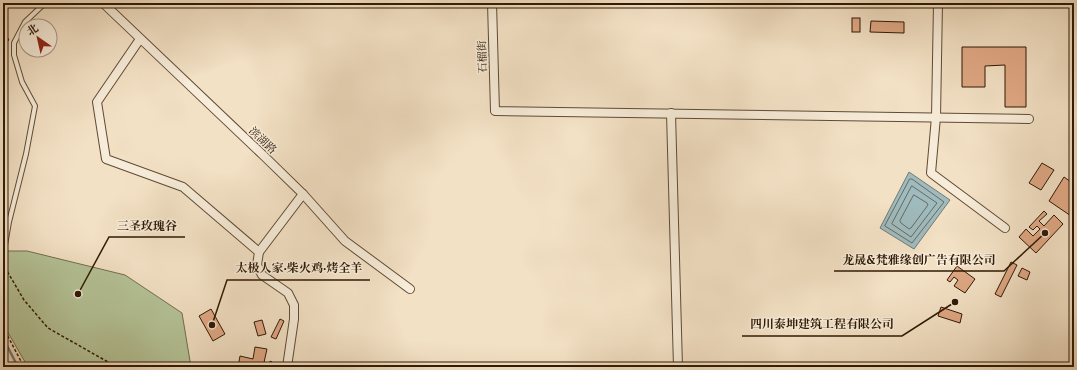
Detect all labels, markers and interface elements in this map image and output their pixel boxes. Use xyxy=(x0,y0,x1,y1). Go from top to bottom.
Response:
north arrow xyxy=(18,18,58,58)
text: 北 xyxy=(24,22,42,40)
street label: 石榴街 xyxy=(475,40,492,74)
street label: 滨湖路 xyxy=(245,124,279,158)
callout: 三圣玫瑰谷 xyxy=(109,213,185,237)
text: 三圣玫瑰谷 xyxy=(117,219,177,235)
callout: 龙晟&梵雅缘创广告有限公司 xyxy=(834,247,1004,271)
text: 龙晟&梵雅缘创广告有限公司 xyxy=(842,253,996,269)
callout: 太极人家·柴火鸡·烤全羊 xyxy=(227,256,370,280)
text: 太极人家·柴火鸡·烤全羊 xyxy=(236,261,362,277)
callout: 四川泰坤建筑工程有限公司 xyxy=(742,312,902,336)
text: 四川泰坤建筑工程有限公司 xyxy=(750,317,894,333)

